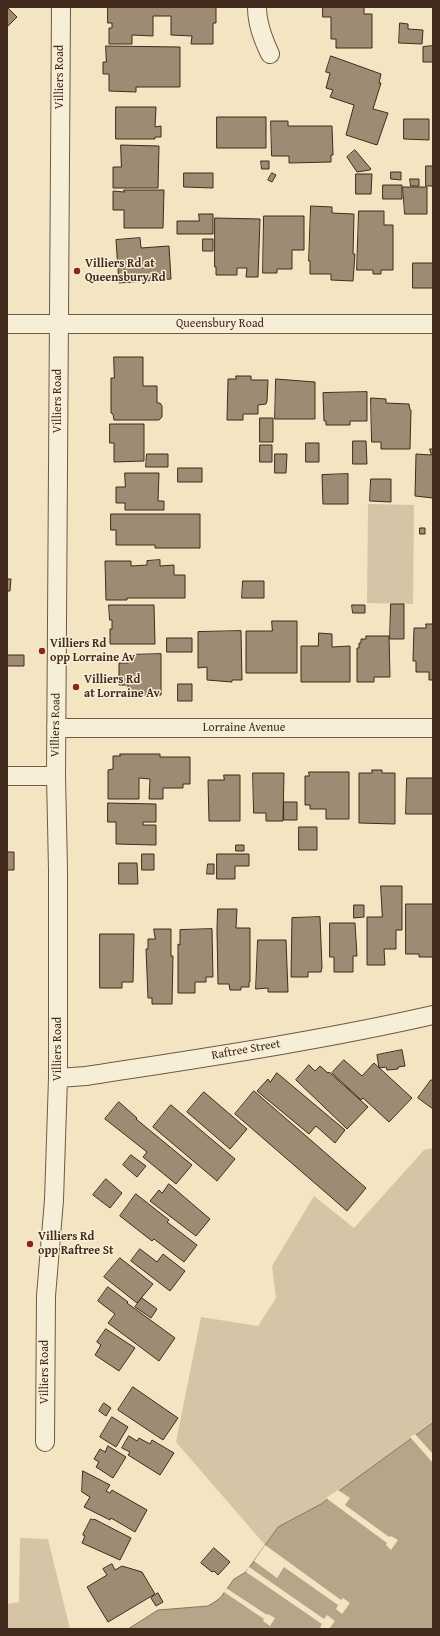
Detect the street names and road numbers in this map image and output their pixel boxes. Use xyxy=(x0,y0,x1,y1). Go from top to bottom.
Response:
street label: Villiers Road xyxy=(53,45,67,109)
street label: Queensbury Road xyxy=(176,317,264,331)
street label: Villiers Road xyxy=(51,369,65,433)
street label: Villiers Road xyxy=(48,693,64,757)
street label: Lorraine Avenue xyxy=(203,721,285,735)
street label: Villiers Road xyxy=(51,1017,65,1081)
street label: Raftree Street xyxy=(210,1037,282,1063)
street label: Villiers Road xyxy=(38,1340,52,1404)

